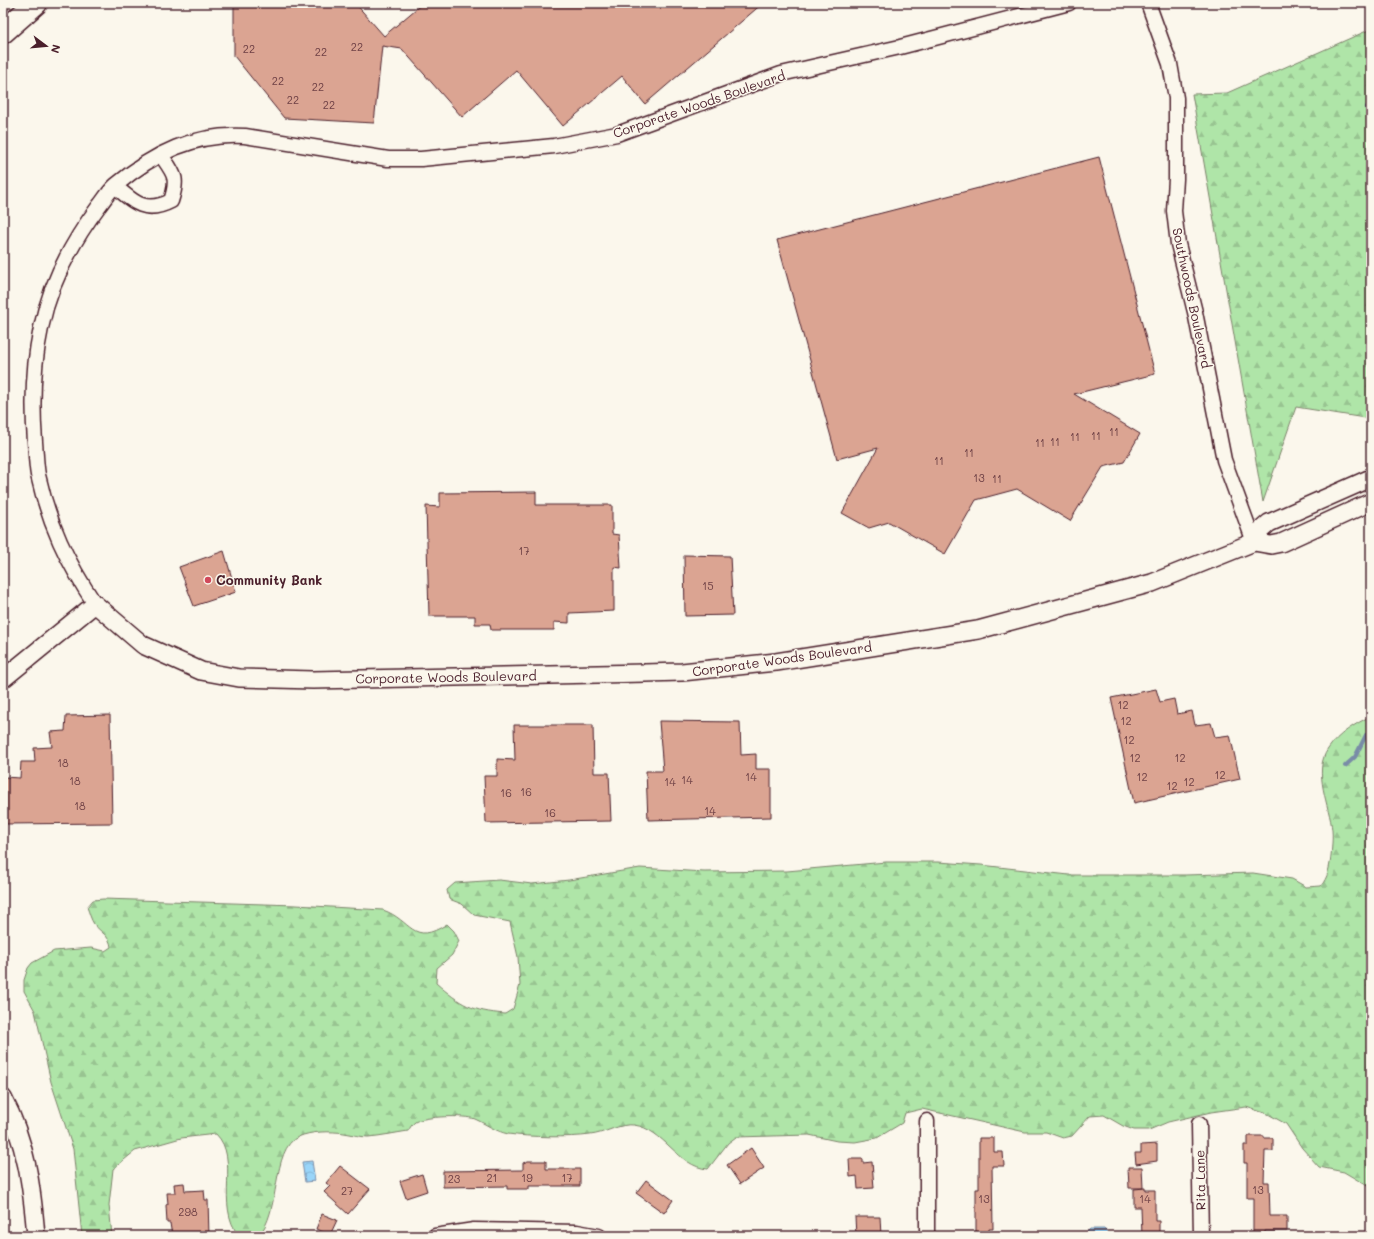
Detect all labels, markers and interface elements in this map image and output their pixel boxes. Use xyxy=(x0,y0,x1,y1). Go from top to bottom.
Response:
north arrow xyxy=(26,26,66,66)
house number: 22 xyxy=(351,39,363,54)
house number: 22 xyxy=(243,41,255,56)
text: N xyxy=(48,43,64,55)
house number: 22 xyxy=(315,44,327,59)
street label: Corporate Woods Boulevard xyxy=(610,66,787,141)
house number: 22 xyxy=(272,73,284,88)
house number: 22 xyxy=(312,79,324,94)
house number: 22 xyxy=(287,92,299,107)
house number: 22 xyxy=(323,97,335,112)
street label: Southwoods Boulevard xyxy=(1169,226,1216,370)
house number: 11 xyxy=(1109,424,1119,439)
house number: 11 xyxy=(1091,428,1101,443)
house number: 11 xyxy=(1070,429,1080,444)
house number: 11 xyxy=(1050,434,1060,449)
house number: 11 xyxy=(1035,435,1045,450)
house number: 11 xyxy=(964,445,974,460)
house number: 11 xyxy=(934,453,944,468)
house number: 13 xyxy=(973,470,985,485)
house number: 11 xyxy=(992,471,1002,486)
house number: 17 xyxy=(518,543,530,558)
place label: Community Bank xyxy=(216,571,322,589)
marker: Community Bank xyxy=(203,575,213,585)
house number: 15 xyxy=(702,578,714,593)
street label: Corporate Woods Boulevard xyxy=(691,637,873,680)
street label: Corporate Woods Boulevard xyxy=(355,666,537,687)
house number: 12 xyxy=(1117,697,1129,712)
house number: 12 xyxy=(1120,713,1132,728)
house number: 12 xyxy=(1123,732,1135,747)
house number: 12 xyxy=(1129,750,1141,765)
house number: 12 xyxy=(1174,750,1186,765)
house number: 18 xyxy=(57,755,69,770)
house number: 12 xyxy=(1214,767,1226,782)
house number: 14 xyxy=(745,769,757,784)
house number: 12 xyxy=(1136,769,1148,784)
house number: 14 xyxy=(681,772,693,787)
house number: 18 xyxy=(69,773,81,788)
house number: 14 xyxy=(664,774,676,789)
house number: 12 xyxy=(1183,774,1195,789)
house number: 12 xyxy=(1166,778,1178,793)
house number: 16 xyxy=(520,784,532,799)
house number: 16 xyxy=(500,785,512,800)
house number: 18 xyxy=(74,798,86,813)
house number: 14 xyxy=(704,803,716,818)
house number: 16 xyxy=(544,805,556,820)
street label: Rita Lane xyxy=(1190,1150,1209,1210)
house number: 21 xyxy=(486,1170,498,1185)
house number: 19 xyxy=(521,1170,533,1185)
house number: 17 xyxy=(561,1170,573,1185)
house number: 23 xyxy=(448,1171,461,1186)
house number: 13 xyxy=(1252,1182,1264,1197)
house number: 27 xyxy=(341,1183,353,1198)
house number: 13 xyxy=(978,1191,990,1206)
house number: 14 xyxy=(1139,1191,1151,1206)
house number: 298 xyxy=(178,1204,198,1219)

